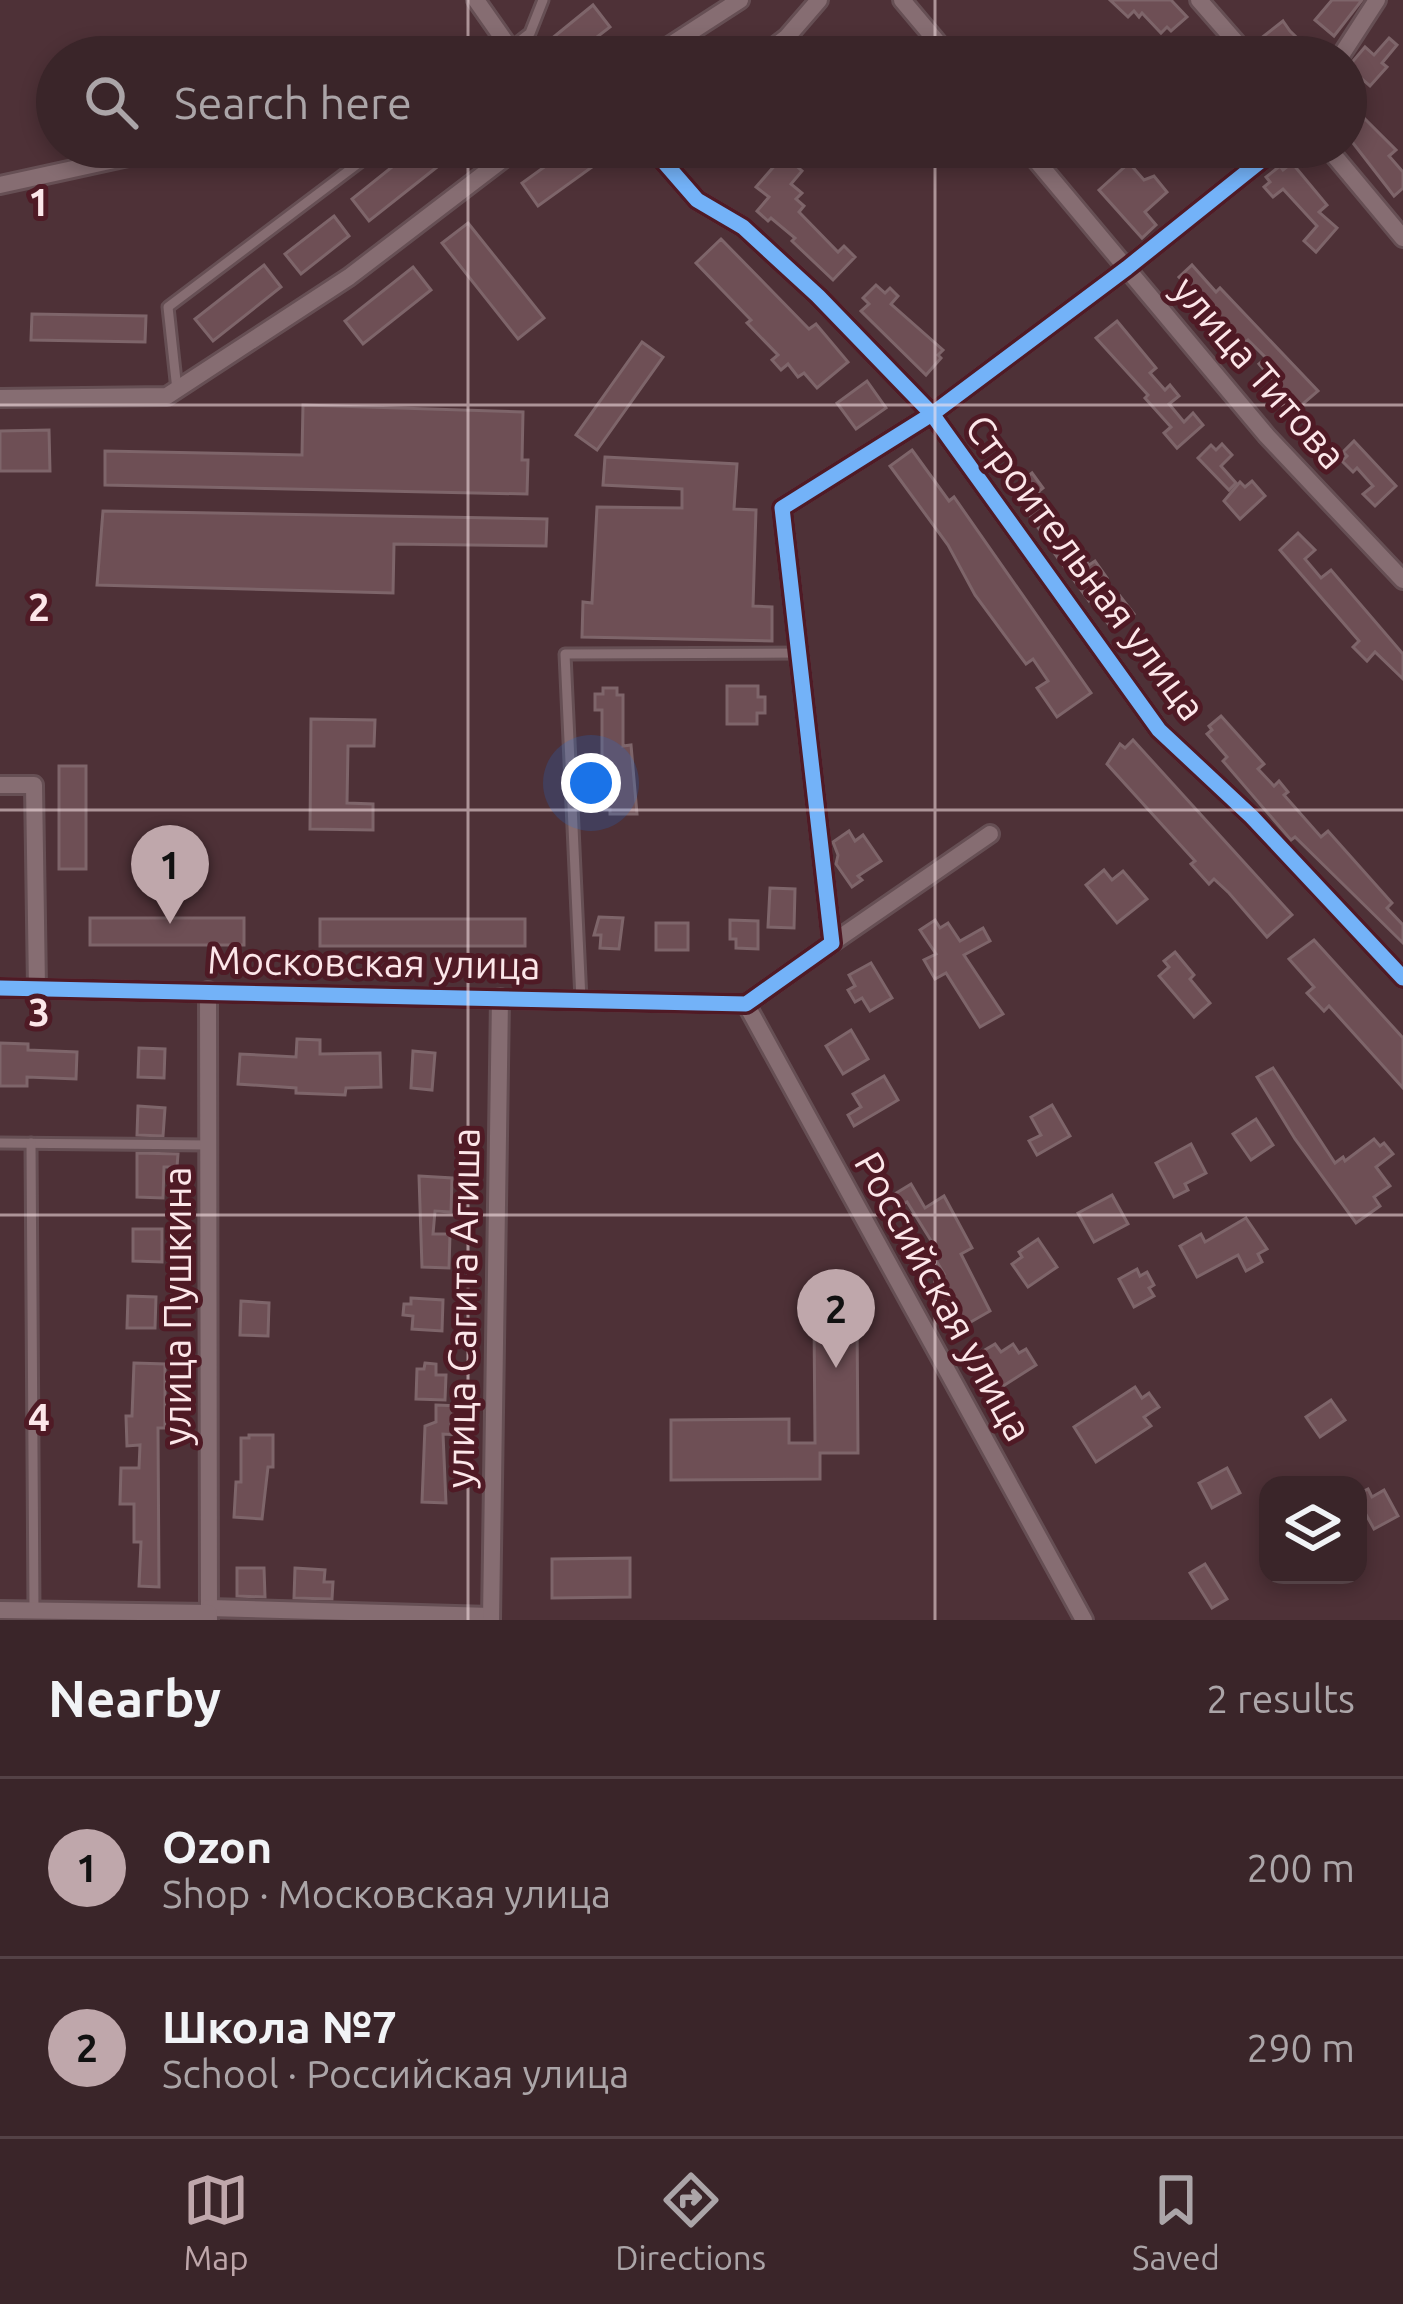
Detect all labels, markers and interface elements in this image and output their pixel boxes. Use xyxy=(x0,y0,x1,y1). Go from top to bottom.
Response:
search box xyxy=(36,36,1367,168)
icon: search xyxy=(78,69,144,135)
text: Search here xyxy=(174,77,412,128)
text: 1 xyxy=(28,180,50,223)
street label: улица Титова xyxy=(1165,267,1355,477)
street label: Строительная улица xyxy=(957,406,1215,728)
text: 2 xyxy=(28,585,50,628)
your location xyxy=(561,753,621,813)
pin: 1 xyxy=(131,825,209,924)
street label: Московская улица xyxy=(207,938,541,986)
text: 3 xyxy=(28,990,50,1033)
street label: улица Сагита Агиша xyxy=(437,1127,487,1489)
street label: Российская улица xyxy=(847,1144,1041,1448)
street label: улица Пушкина xyxy=(155,1166,198,1446)
pin: 2 xyxy=(797,1269,875,1368)
text: 4 xyxy=(28,1395,50,1438)
map controls xyxy=(1259,1476,1367,1584)
button: layers xyxy=(1259,1476,1367,1584)
text: Nearby xyxy=(48,1669,221,1727)
text: 2 results xyxy=(1206,1677,1355,1720)
text: Ozon xyxy=(162,1821,272,1872)
text: 1 xyxy=(76,1846,98,1889)
text: 200 m xyxy=(1246,1846,1355,1889)
text: Shop · Московская улица xyxy=(162,1872,611,1915)
text: Школа №7 xyxy=(162,2001,397,2052)
text: 2 xyxy=(76,2026,98,2069)
text: 290 m xyxy=(1246,2026,1355,2069)
text: School · Российская улица xyxy=(162,2052,629,2095)
tab: Map xyxy=(183,2167,249,2276)
tab: Directions xyxy=(615,2167,766,2276)
tab: Saved xyxy=(1132,2167,1220,2276)

